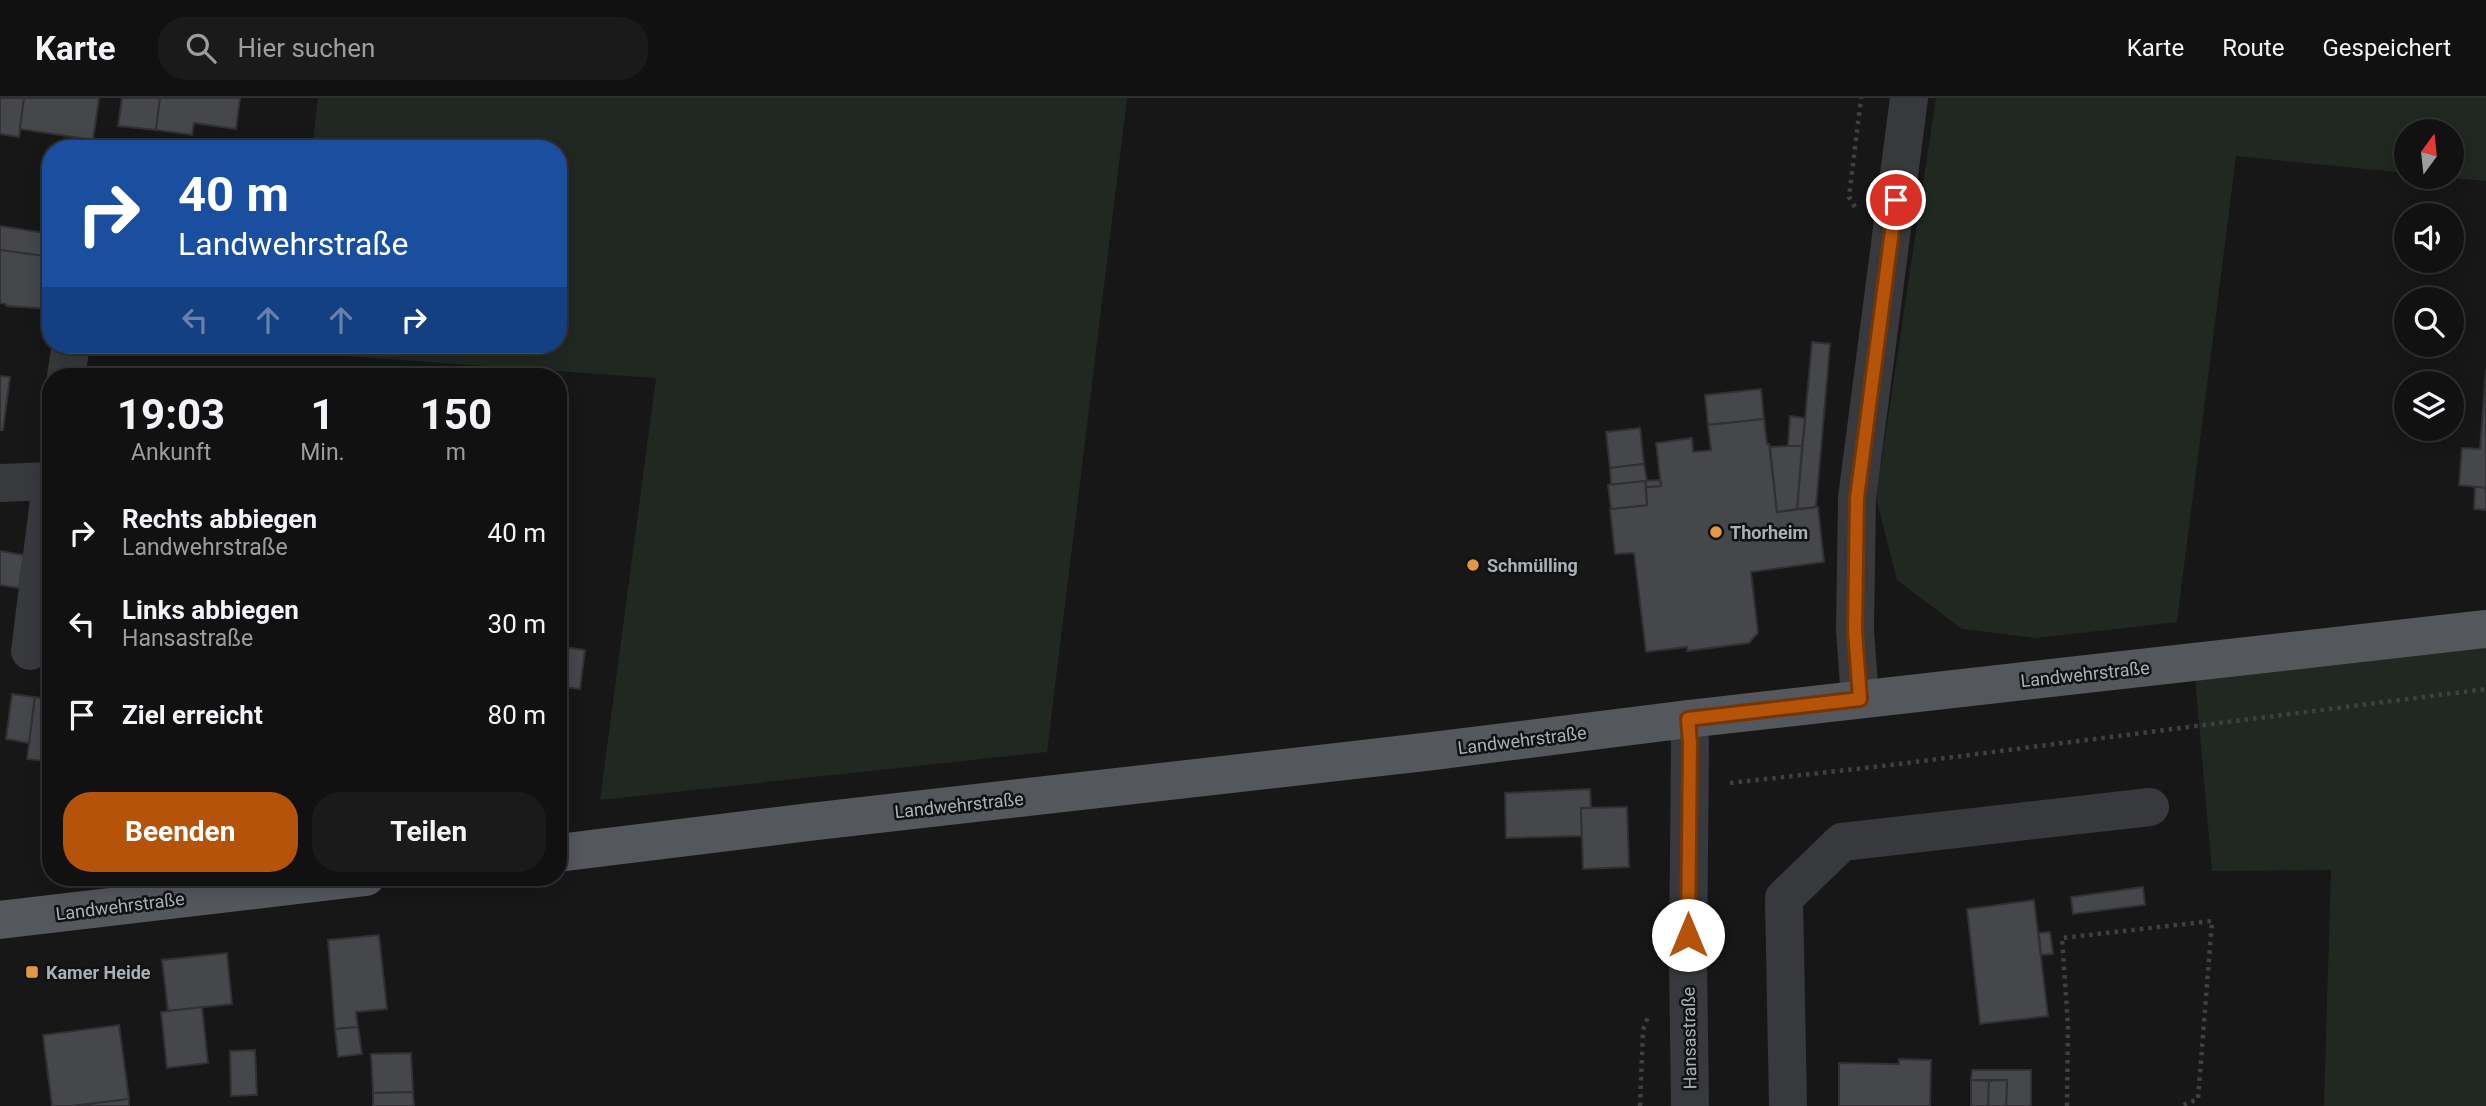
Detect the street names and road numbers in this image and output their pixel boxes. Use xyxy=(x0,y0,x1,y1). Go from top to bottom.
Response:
street label: Landwehrstraße xyxy=(2019,657,2151,691)
street label: Landwehrstraße xyxy=(1456,722,1588,758)
street label: Landwehrstraße xyxy=(893,788,1025,822)
street label: Landwehrstraße xyxy=(54,888,186,924)
street label: Hansastraße xyxy=(1678,987,1700,1089)

